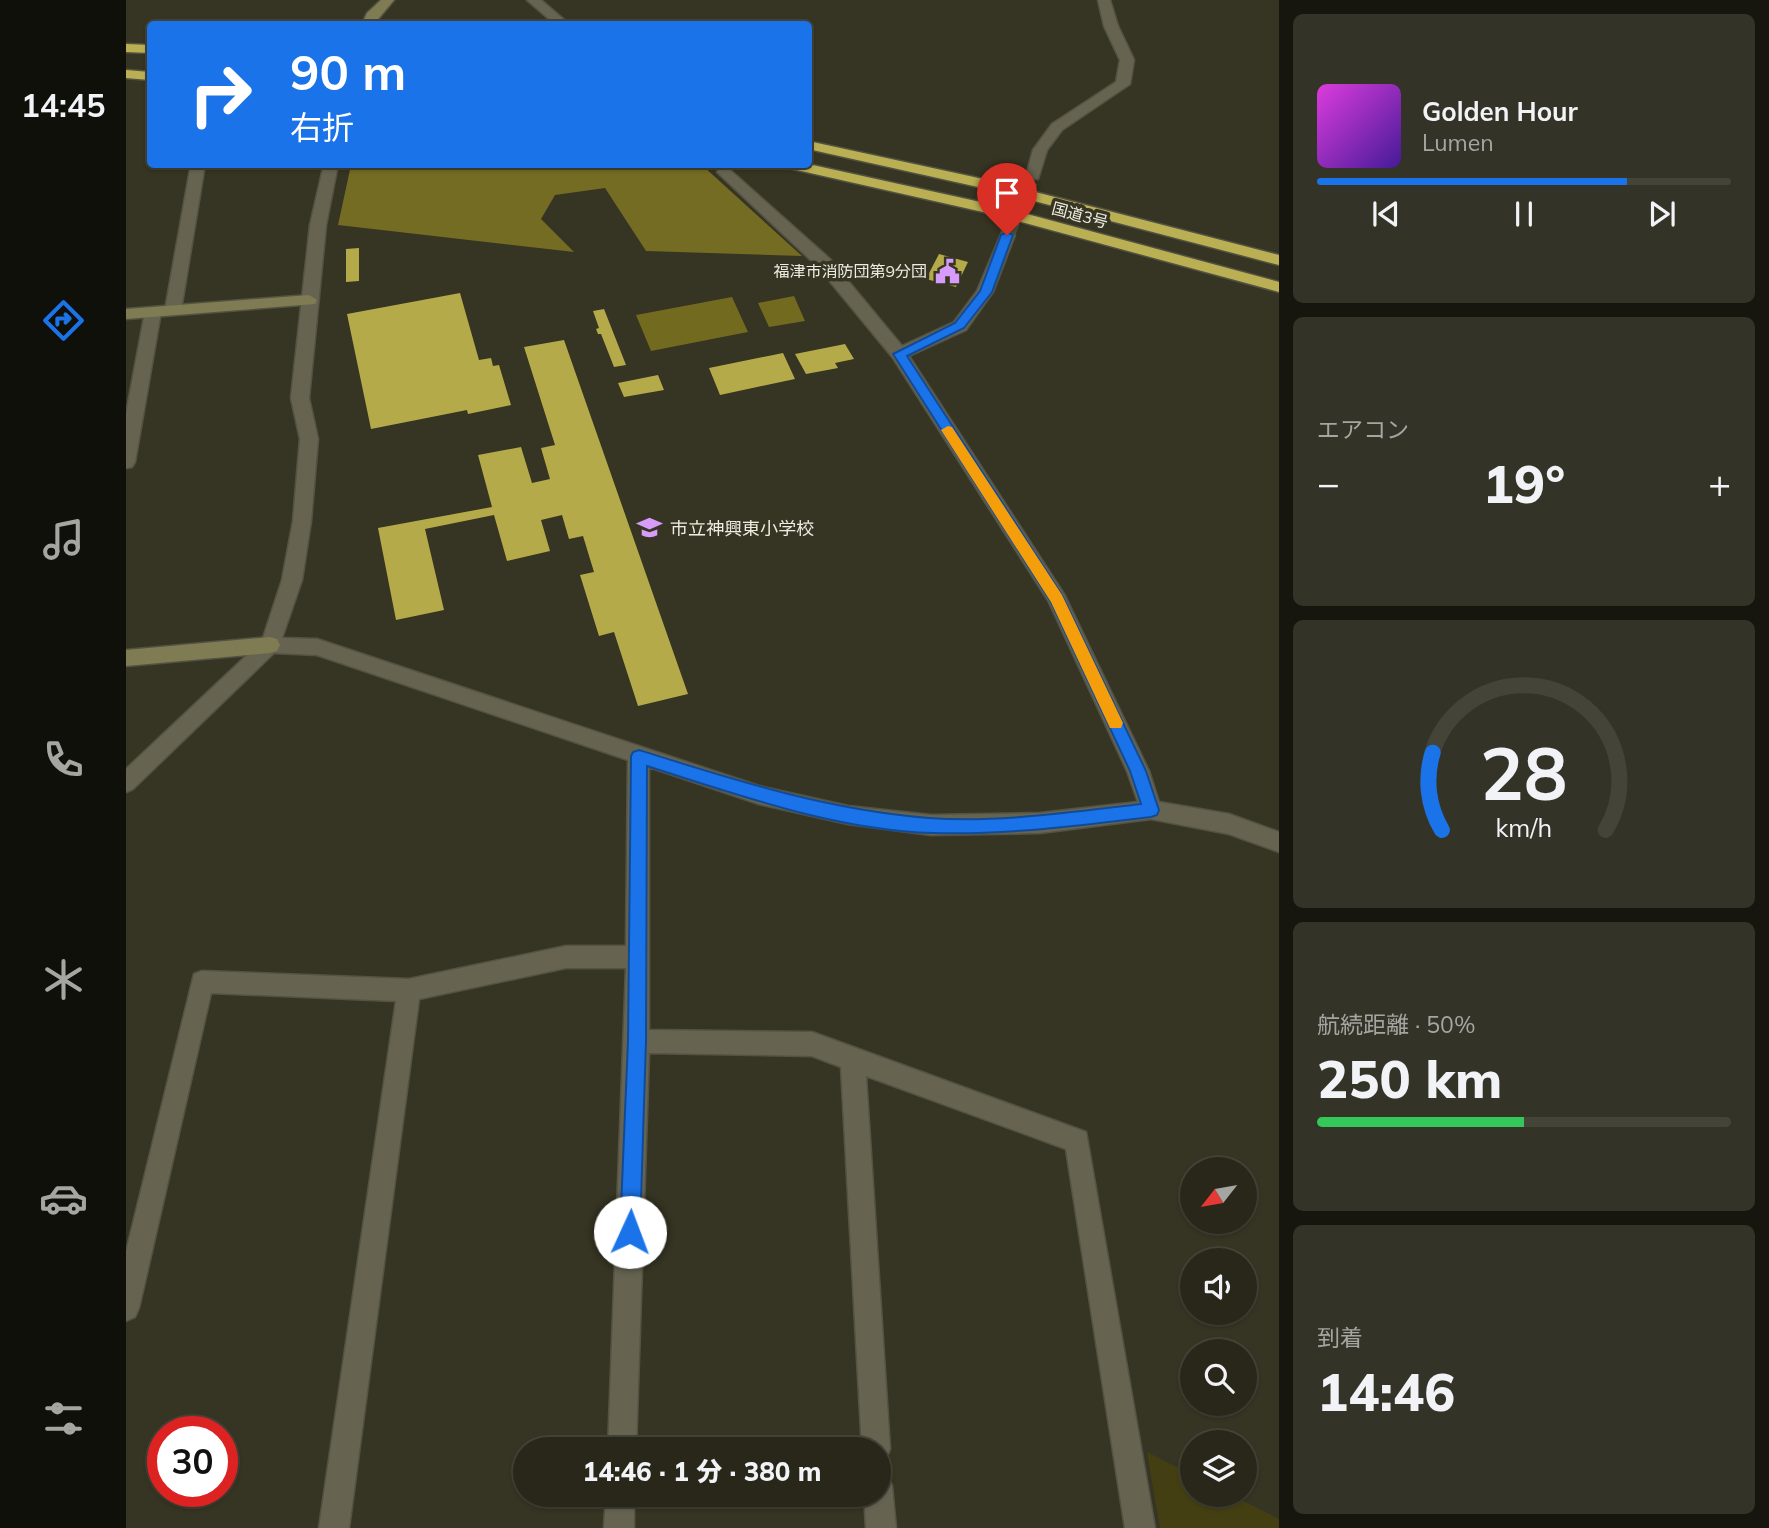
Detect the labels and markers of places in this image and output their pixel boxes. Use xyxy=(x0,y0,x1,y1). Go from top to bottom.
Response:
pin xyxy=(977,163,1037,235)
public building icon: 福津市消防団第9分団 xyxy=(933,257,961,285)
place label: 福津市消防団第9分団 xyxy=(773,261,927,281)
school or university icon: 市立神興東小学校 xyxy=(636,514,664,542)
place label: 市立神興東小学校 xyxy=(670,517,814,540)

